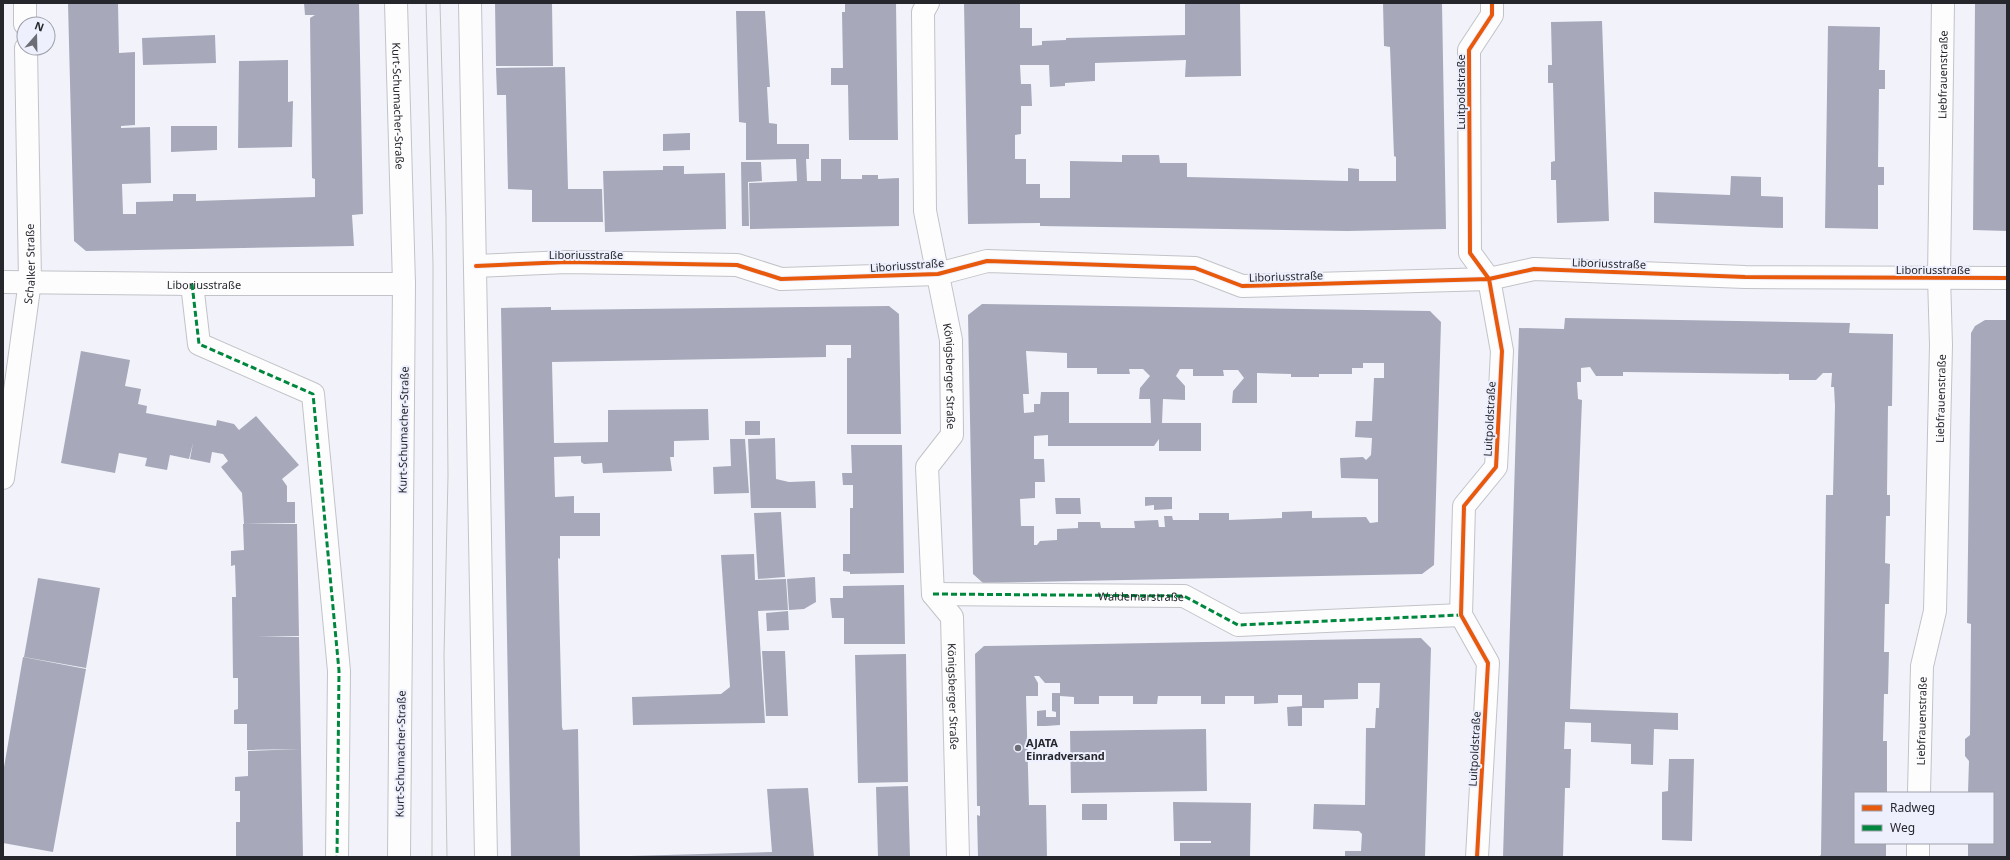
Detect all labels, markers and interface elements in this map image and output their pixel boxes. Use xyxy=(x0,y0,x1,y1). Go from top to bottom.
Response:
north arrow xyxy=(16,16,56,56)
text: N xyxy=(33,18,46,35)
street label: Liebfrauenstraße xyxy=(1934,30,1950,119)
street label: Kurt-Schumacher-Straße xyxy=(390,42,408,170)
street label: Luitpoldstraße xyxy=(1453,54,1468,130)
street label: Schalker Straße xyxy=(19,224,38,305)
street label: Liboriusstraße xyxy=(549,247,623,262)
street label: Liboriusstraße xyxy=(1572,254,1646,272)
street label: Liboriusstraße xyxy=(869,255,945,275)
street label: Liboriusstraße xyxy=(1896,262,1970,277)
street label: Liboriusstraße xyxy=(1249,267,1323,285)
street label: Liboriusstraße xyxy=(167,276,241,292)
street label: Königsberger Straße xyxy=(940,322,959,430)
street label: Liebfrauenstraße xyxy=(1931,354,1948,443)
street label: Kurt-Schumacher-Straße xyxy=(394,366,412,494)
street label: Luitpoldstraße xyxy=(1480,381,1498,457)
street label: Waldemarstraße xyxy=(1098,588,1184,603)
street label: Königsberger Straße xyxy=(945,643,963,750)
street label: Liebfrauenstraße xyxy=(1912,677,1929,766)
street label: Kurt-Schumacher-Straße xyxy=(391,690,409,818)
street label: Luitpoldstraße xyxy=(1465,711,1483,787)
place label: AJATA Einradversand xyxy=(1026,735,1105,763)
marker: AJATA Einradversand xyxy=(1013,743,1023,753)
legend xyxy=(1854,792,1994,844)
text: Radweg xyxy=(1890,799,1935,816)
text: Weg xyxy=(1890,819,1915,836)

